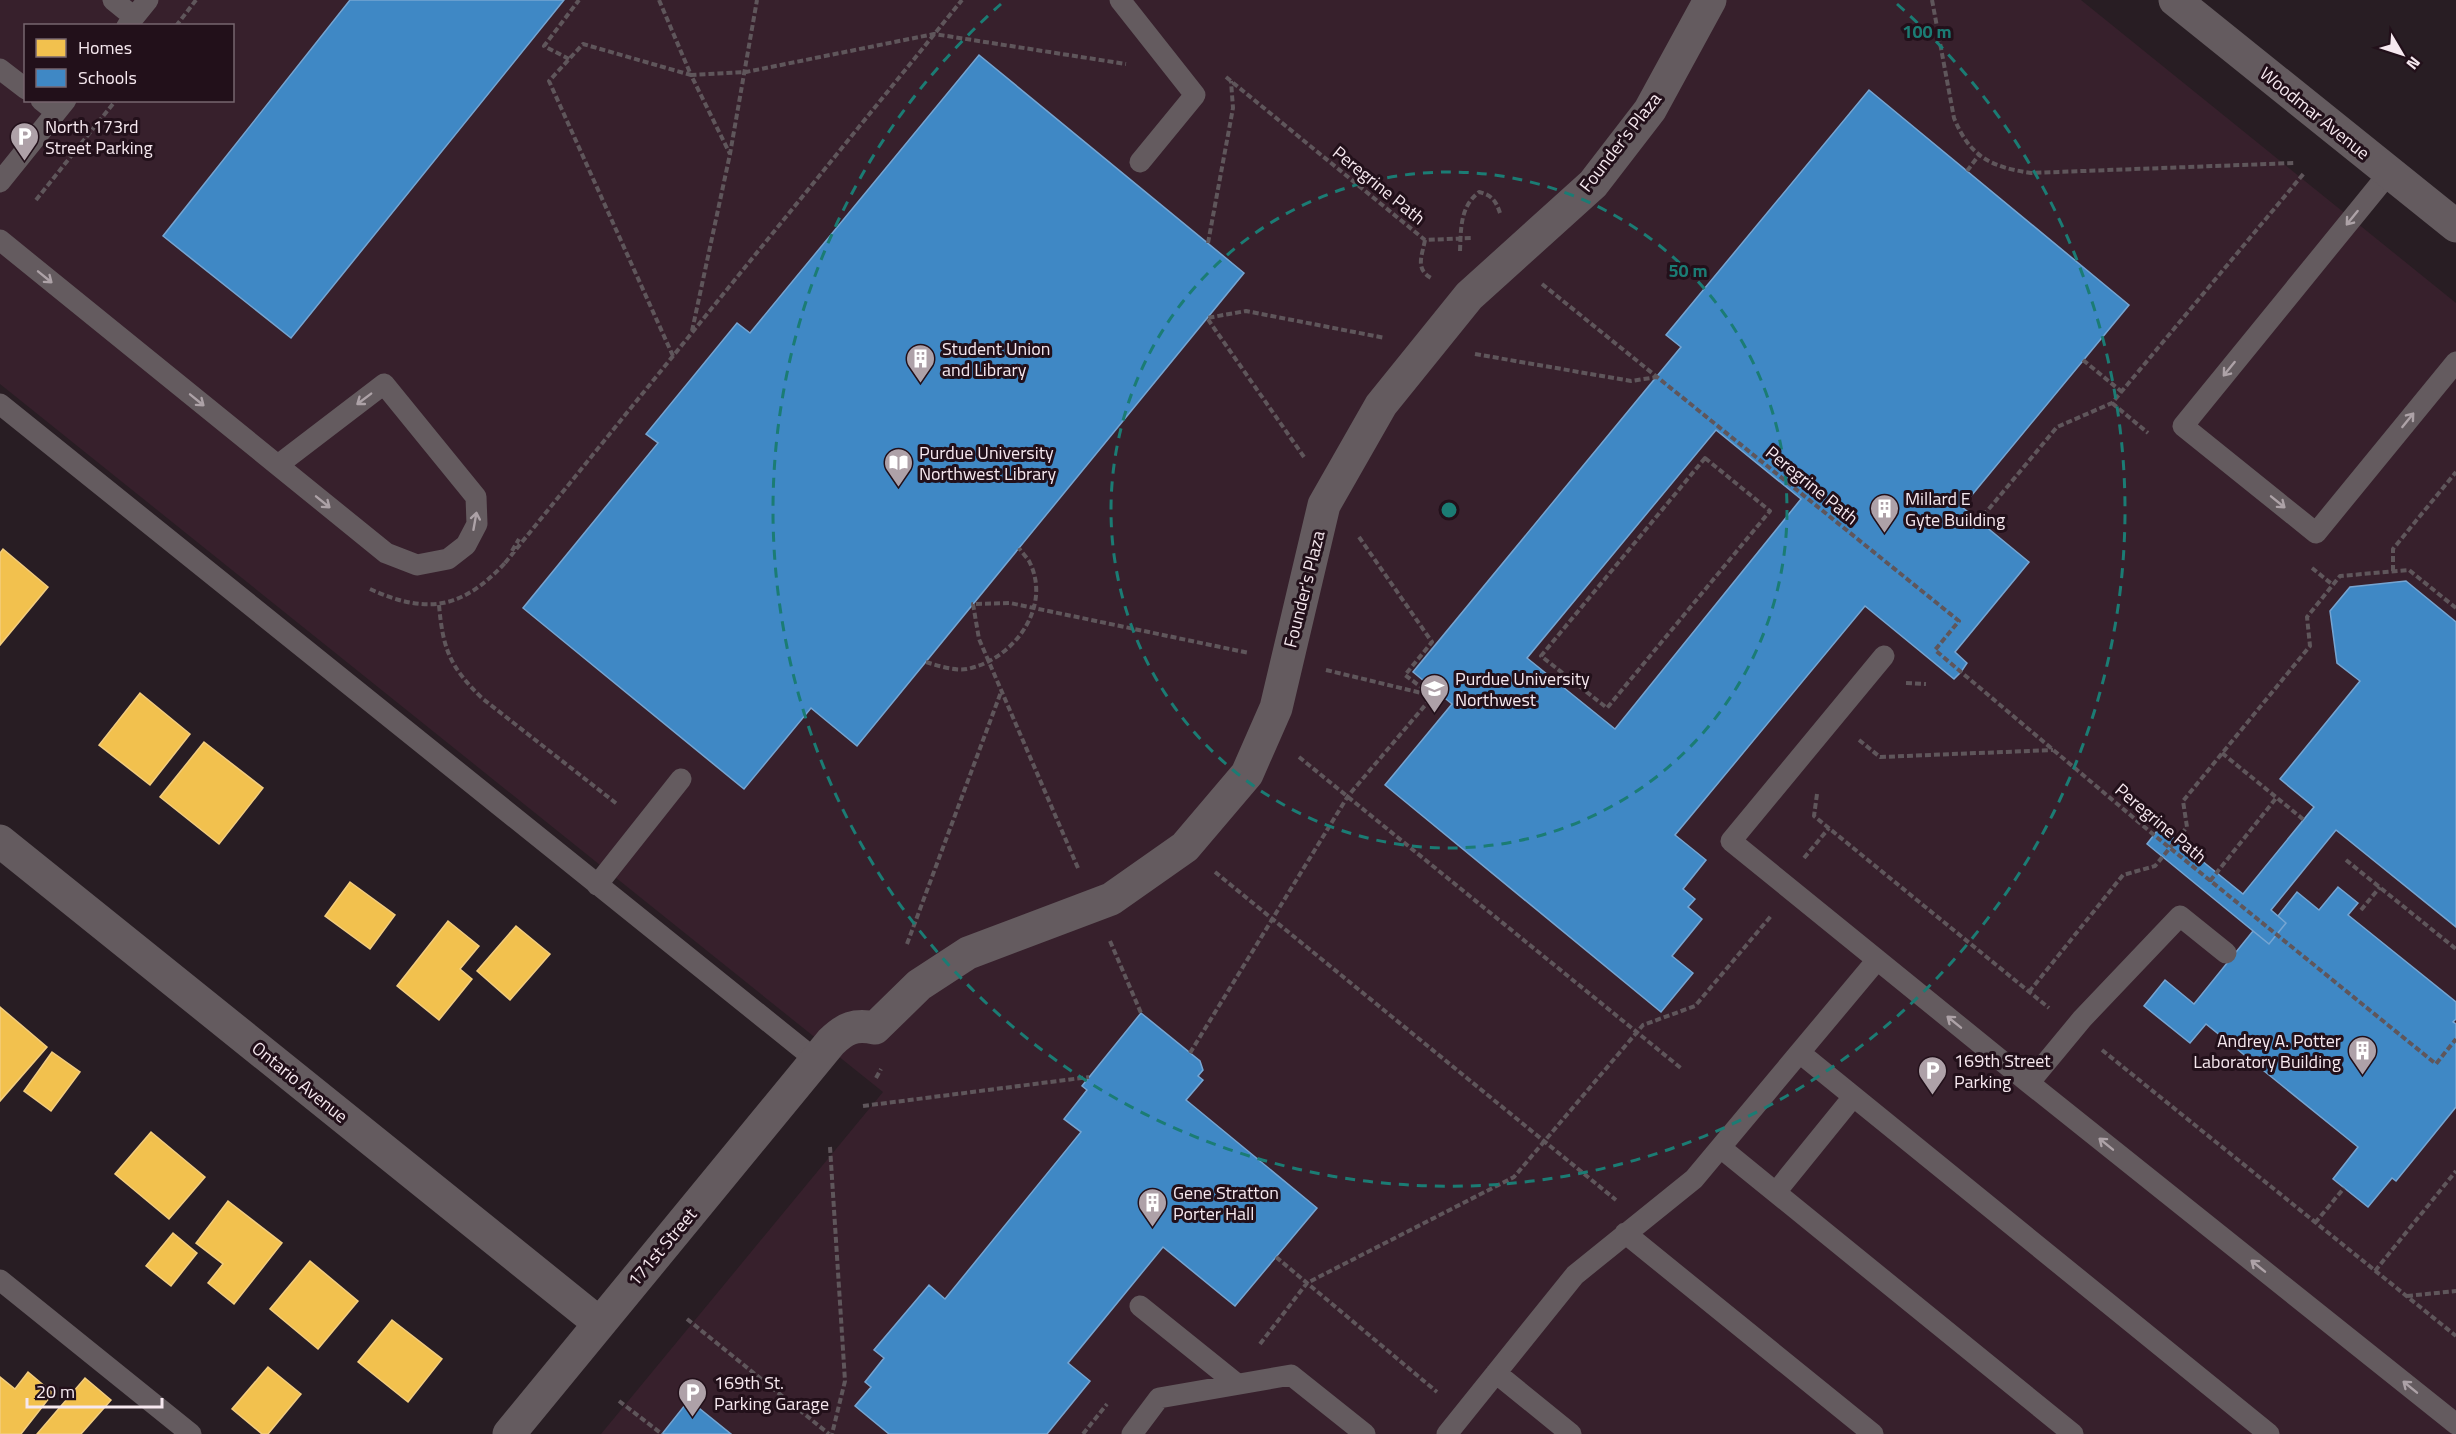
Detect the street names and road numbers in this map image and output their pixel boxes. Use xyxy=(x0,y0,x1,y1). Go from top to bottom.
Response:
street label: Woodmar Avenue xyxy=(2254,60,2376,166)
street label: Founder's Plaza xyxy=(1572,87,1668,197)
street label: Peregrine Path xyxy=(1327,139,1431,231)
street label: Peregrine Path xyxy=(1760,439,1864,531)
street label: Founder's Plaza xyxy=(1276,528,1332,650)
street label: Peregrine Path xyxy=(2109,776,2213,870)
street label: Ontario Avenue xyxy=(246,1035,354,1129)
street label: 171st Street xyxy=(621,1201,703,1292)

